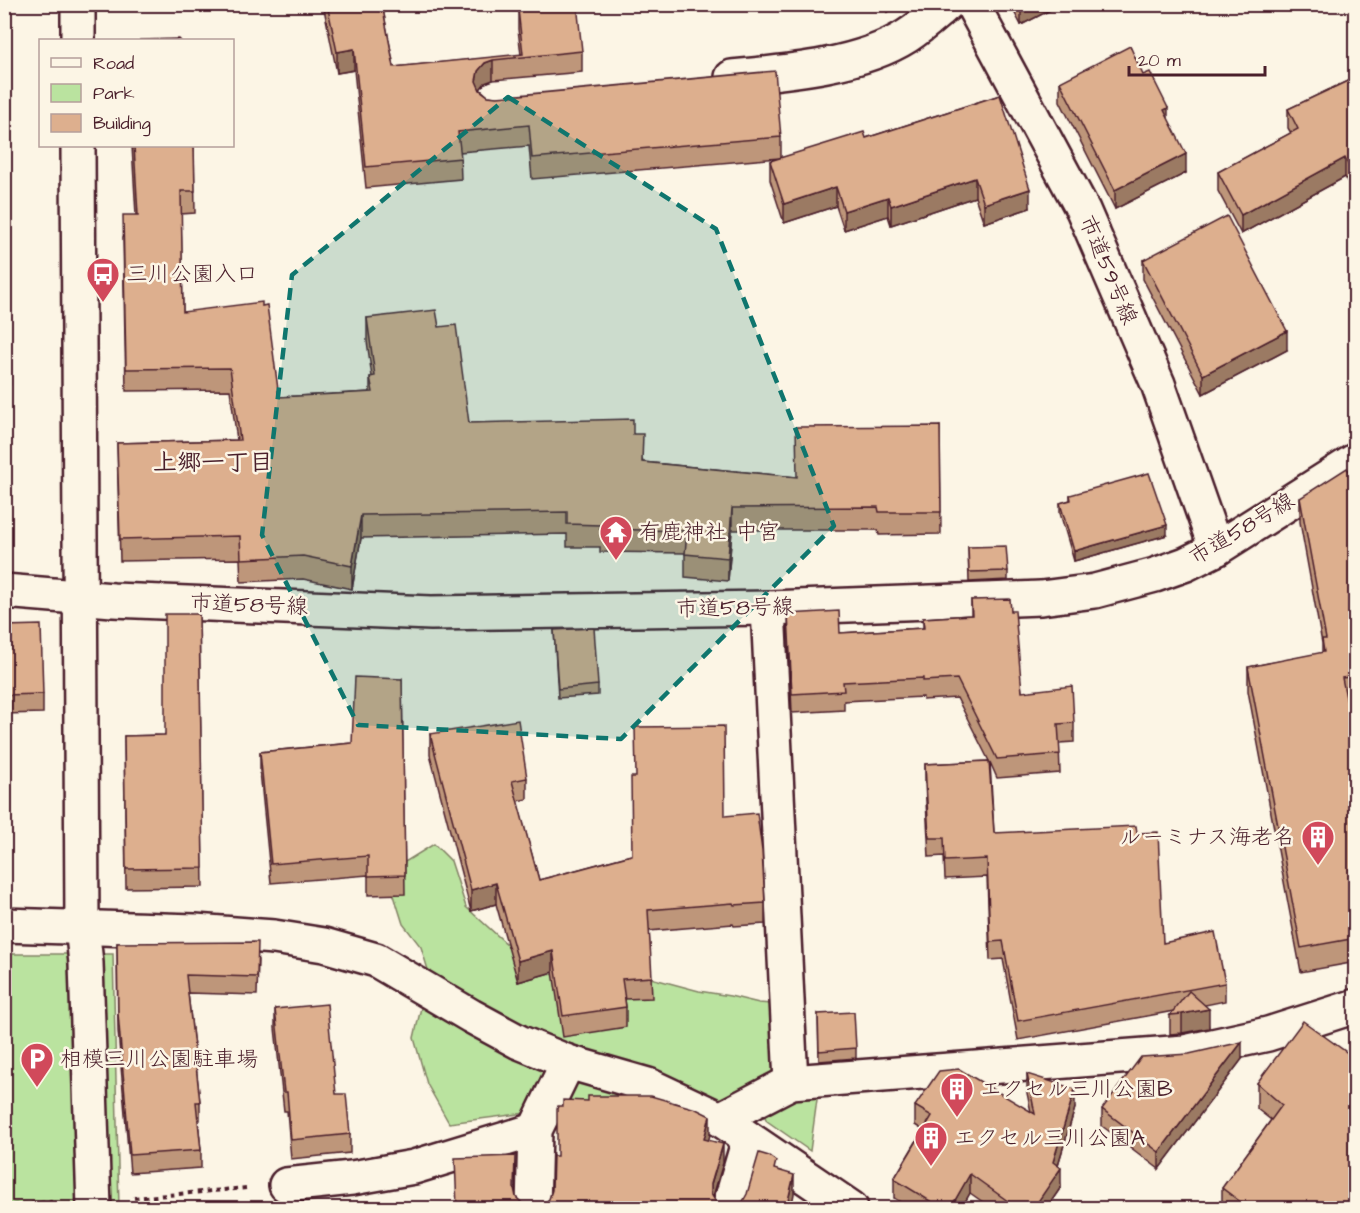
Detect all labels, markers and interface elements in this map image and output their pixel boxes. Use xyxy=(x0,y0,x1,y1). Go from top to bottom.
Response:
legend xyxy=(39,39,234,147)
scale bar xyxy=(1129,39,1266,77)
text: 20 m xyxy=(1138,48,1181,73)
text: Road xyxy=(93,51,134,76)
text: Park xyxy=(93,81,135,106)
text: Building xyxy=(93,111,151,137)
street label: 市道59号線 xyxy=(1071,211,1145,329)
bus stop icon: 三川公園入口 xyxy=(85,256,121,303)
place label: 三川公園入口 xyxy=(126,259,258,290)
district label: 上郷一丁目 xyxy=(153,446,273,480)
street label: 市道58号線 xyxy=(1184,485,1300,573)
temple icon: 有鹿神社 中宮 xyxy=(598,514,634,561)
place label: 有鹿神社 中宮 xyxy=(639,517,780,548)
street label: 市道58号線 xyxy=(190,587,308,623)
street label: 市道58号線 xyxy=(676,591,794,625)
building icon: ルーミナス海老名 xyxy=(1300,819,1336,866)
place label: ルーミナス海老名 xyxy=(1119,822,1295,853)
parking icon: 相模三川公園駐車場 xyxy=(19,1041,55,1088)
place label: 相模三川公園駐車場 xyxy=(60,1044,258,1075)
building icon: エクセル三川公園B xyxy=(939,1071,975,1118)
place label: エクセル三川公園B xyxy=(980,1074,1173,1105)
building icon: エクセル三川公園A xyxy=(913,1120,949,1167)
place label: エクセル三川公園A xyxy=(954,1123,1145,1154)

